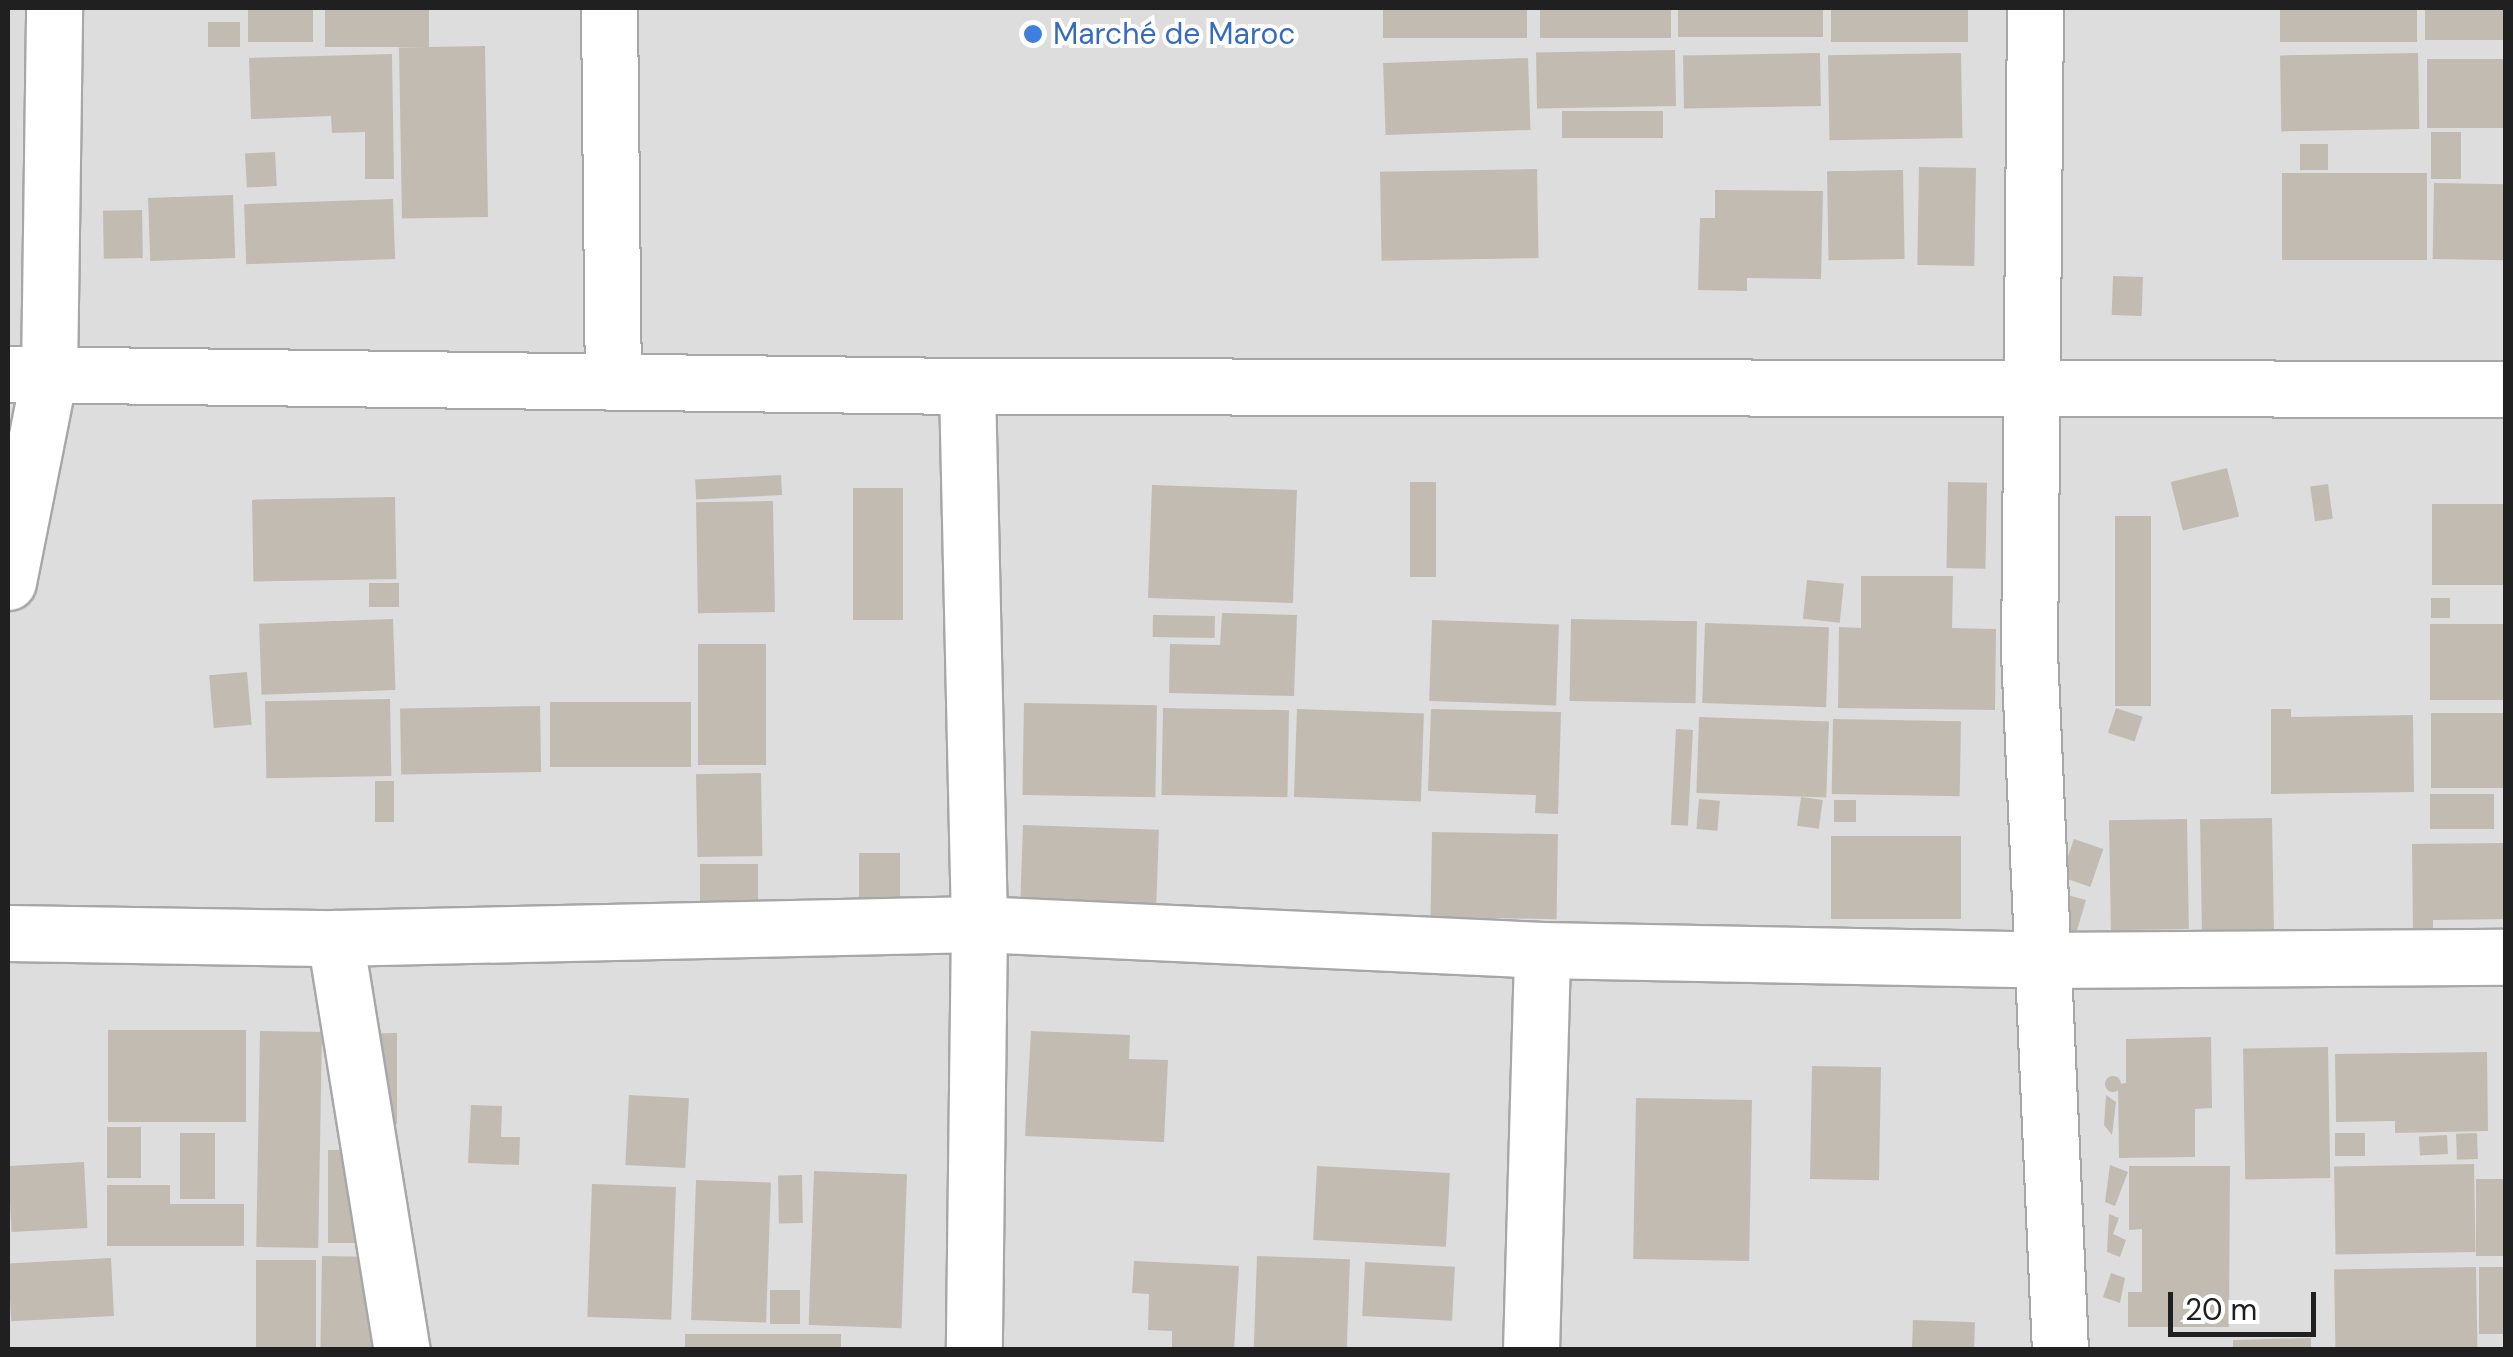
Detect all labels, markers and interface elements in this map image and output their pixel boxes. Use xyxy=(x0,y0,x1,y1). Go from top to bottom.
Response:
place label: Marché de Maroc xyxy=(1053,16,1295,52)
marker: Marché de Maroc xyxy=(1022,23,1044,45)
scale bar xyxy=(2173,1272,2320,1334)
text: 20 m xyxy=(2185,1290,2257,1329)

